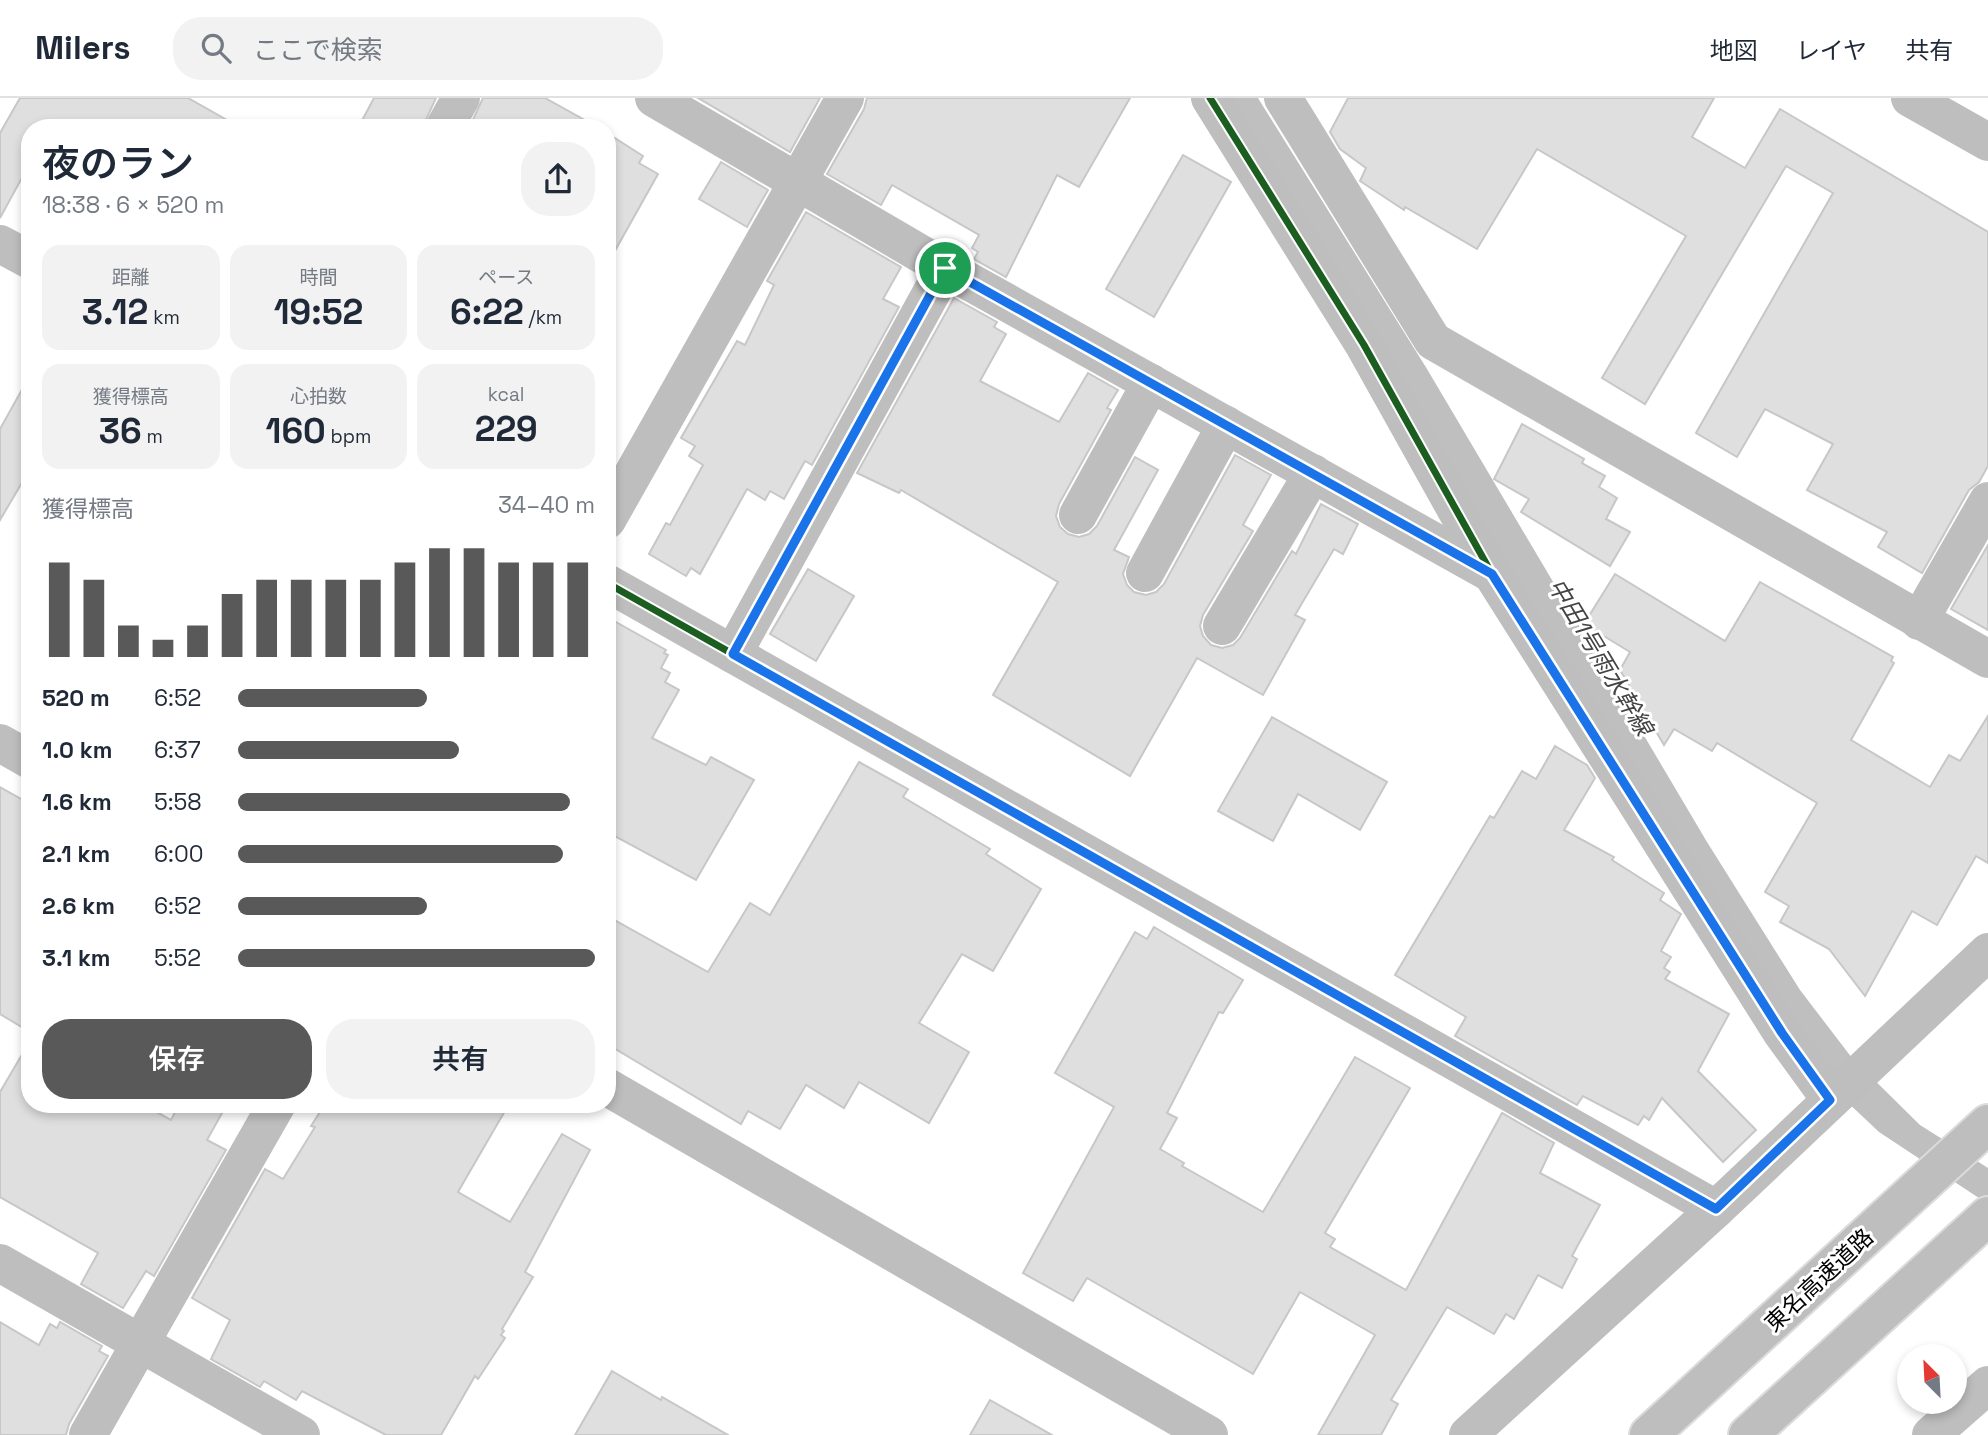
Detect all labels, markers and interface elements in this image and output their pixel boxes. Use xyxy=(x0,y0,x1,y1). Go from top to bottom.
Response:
search box xyxy=(173,17,663,80)
text: Milers xyxy=(35,27,131,69)
icon: search xyxy=(197,29,235,67)
text: ここで検索 xyxy=(253,33,383,67)
text: 地図 xyxy=(1710,35,1758,66)
text: レイヤ xyxy=(1796,35,1867,66)
text: 共有 xyxy=(1905,35,1953,66)
text: 夜のラン xyxy=(42,140,194,188)
button: share xyxy=(521,142,595,216)
text: 18:38 · 6 × 520 m xyxy=(42,190,224,220)
pin xyxy=(915,238,975,298)
icon: arrive xyxy=(926,249,964,287)
text: 距離 xyxy=(112,265,150,290)
text: 時間 xyxy=(299,265,338,290)
text: ペース xyxy=(478,265,534,290)
text: 3.12 xyxy=(82,290,148,334)
text: 19:52 xyxy=(274,290,363,334)
text: 6:22 xyxy=(450,290,524,334)
text: km xyxy=(148,305,180,330)
text: /km xyxy=(524,305,562,330)
text: kcal xyxy=(488,382,525,407)
text: 獲得標高 xyxy=(93,384,169,409)
text: 心拍数 xyxy=(290,384,347,409)
text: 229 xyxy=(475,407,538,451)
text: 36 xyxy=(99,409,142,453)
text: 160 xyxy=(266,409,326,453)
text: m xyxy=(142,424,163,449)
text: bpm xyxy=(326,424,371,449)
text: 34–40 m xyxy=(498,490,595,520)
text: 獲得標高 xyxy=(42,494,134,524)
water label: 中田1号雨水幹線 xyxy=(1541,572,1661,744)
text: 520 m xyxy=(42,683,110,713)
text: 6:52 xyxy=(154,683,201,713)
text: 1.0 km xyxy=(42,735,112,765)
text: 6:37 xyxy=(154,735,201,765)
text: 1.6 km xyxy=(42,787,112,817)
text: 5:58 xyxy=(154,787,202,817)
text: 2.1 km xyxy=(42,839,110,869)
text: 6:00 xyxy=(154,839,203,869)
text: 2.6 km xyxy=(42,891,115,921)
text: 6:52 xyxy=(154,891,201,921)
text: 3.1 km xyxy=(42,943,111,973)
text: 5:52 xyxy=(154,943,201,973)
button: 保存 xyxy=(42,1019,312,1099)
button: 共有 xyxy=(326,1019,595,1099)
street label: 東名高速道路 xyxy=(1758,1222,1880,1338)
north arrow xyxy=(1897,1344,1967,1414)
map controls xyxy=(1897,1344,1967,1414)

